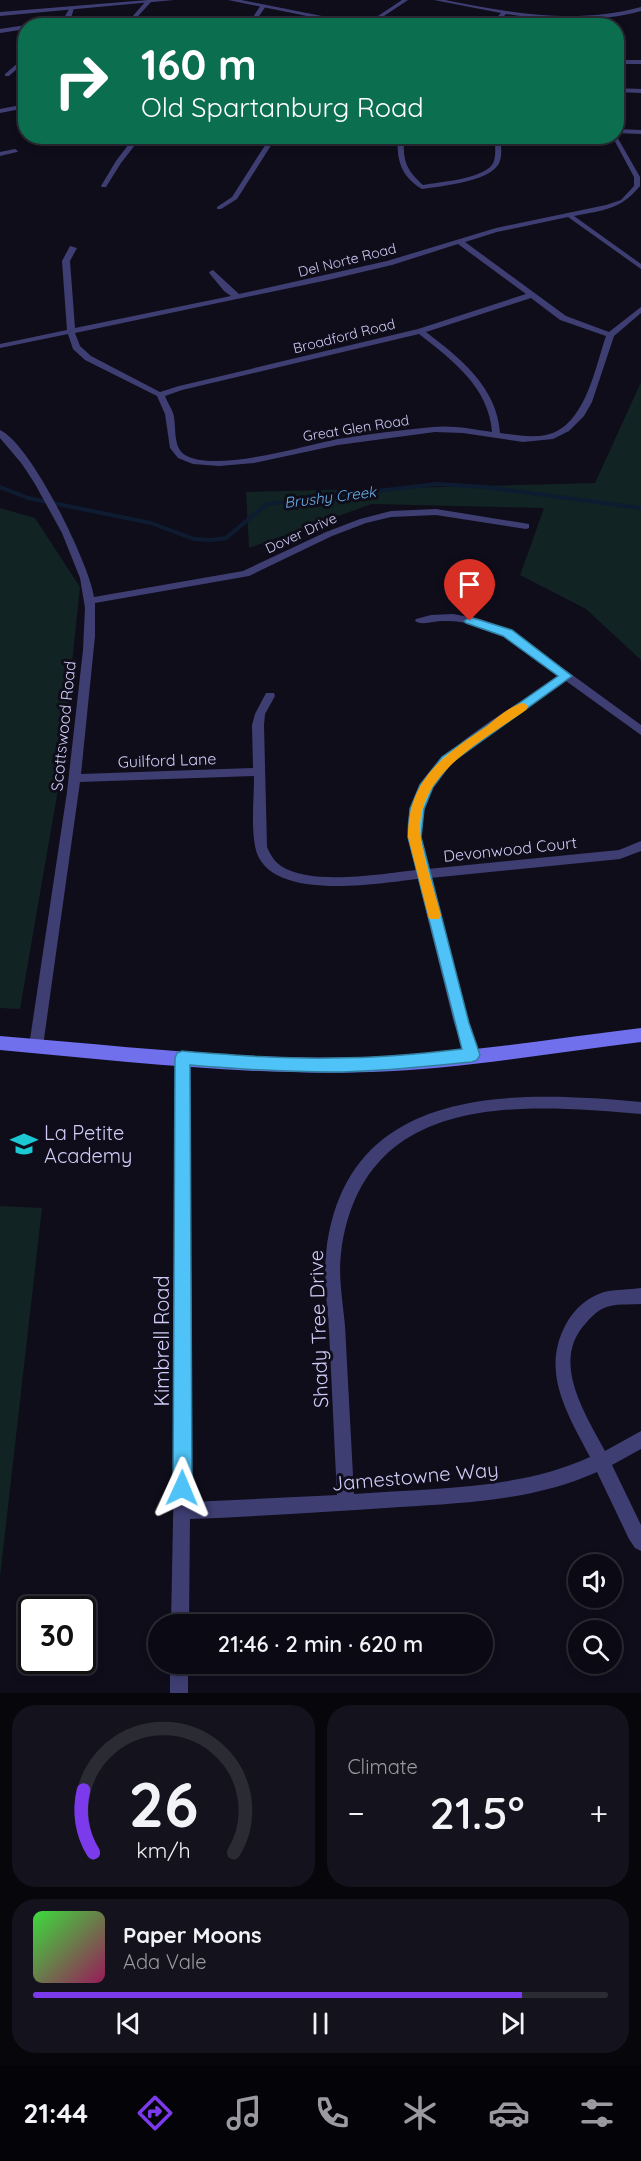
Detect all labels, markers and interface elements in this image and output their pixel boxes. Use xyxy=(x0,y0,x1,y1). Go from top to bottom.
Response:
text: 160 m xyxy=(141,38,257,91)
icon: right xyxy=(42,42,120,120)
text: Old Spartanburg Road xyxy=(141,90,424,124)
street label: Del Norte Road xyxy=(296,239,398,281)
street label: Broadford Road xyxy=(291,315,397,357)
street label: Great Glen Road xyxy=(302,411,410,445)
water label: Brushy Creek xyxy=(283,482,379,512)
street label: Dover Drive xyxy=(262,509,340,557)
pin xyxy=(444,559,495,621)
icon: arrive xyxy=(453,568,486,601)
street label: Scottswood Road xyxy=(46,660,80,792)
street label: Guilford Lane xyxy=(117,748,217,772)
street label: Devonwood Court xyxy=(442,832,578,866)
place label: La Petite Academy xyxy=(44,1120,132,1168)
school or university icon: La Petite Academy xyxy=(9,1129,39,1159)
street label: Shady Tree Drive xyxy=(303,1250,333,1408)
street label: Kimbrell Road xyxy=(149,1276,174,1406)
position arrow xyxy=(150,1456,214,1520)
street label: Jamestowne Way xyxy=(331,1456,499,1496)
map controls xyxy=(568,1554,622,1674)
button: sound xyxy=(568,1554,622,1608)
speed limit sign: 30 xyxy=(18,1596,96,1674)
button: search xyxy=(568,1620,622,1674)
text: 21:46 · 2 min · 620 m xyxy=(218,1630,423,1658)
text: Climate xyxy=(348,1754,418,1779)
text: 26 xyxy=(128,1765,198,1843)
text: 21.5° xyxy=(430,1784,525,1840)
text: − xyxy=(348,1792,365,1833)
text: + xyxy=(589,1792,608,1833)
text: km/h xyxy=(136,1837,190,1863)
text: Paper Moons xyxy=(123,1921,262,1949)
text: Ada Vale xyxy=(123,1949,207,1974)
icon: previous xyxy=(112,2007,145,2040)
icon: pause xyxy=(304,2007,337,2040)
icon: next xyxy=(496,2007,529,2040)
icon: directions xyxy=(134,2092,176,2134)
icon: music xyxy=(223,2092,265,2134)
icon: phone xyxy=(311,2092,353,2134)
icon: climate xyxy=(399,2092,441,2134)
icon: car xyxy=(488,2092,530,2134)
icon: filters xyxy=(576,2092,618,2134)
text: 21:44 xyxy=(23,2096,88,2130)

